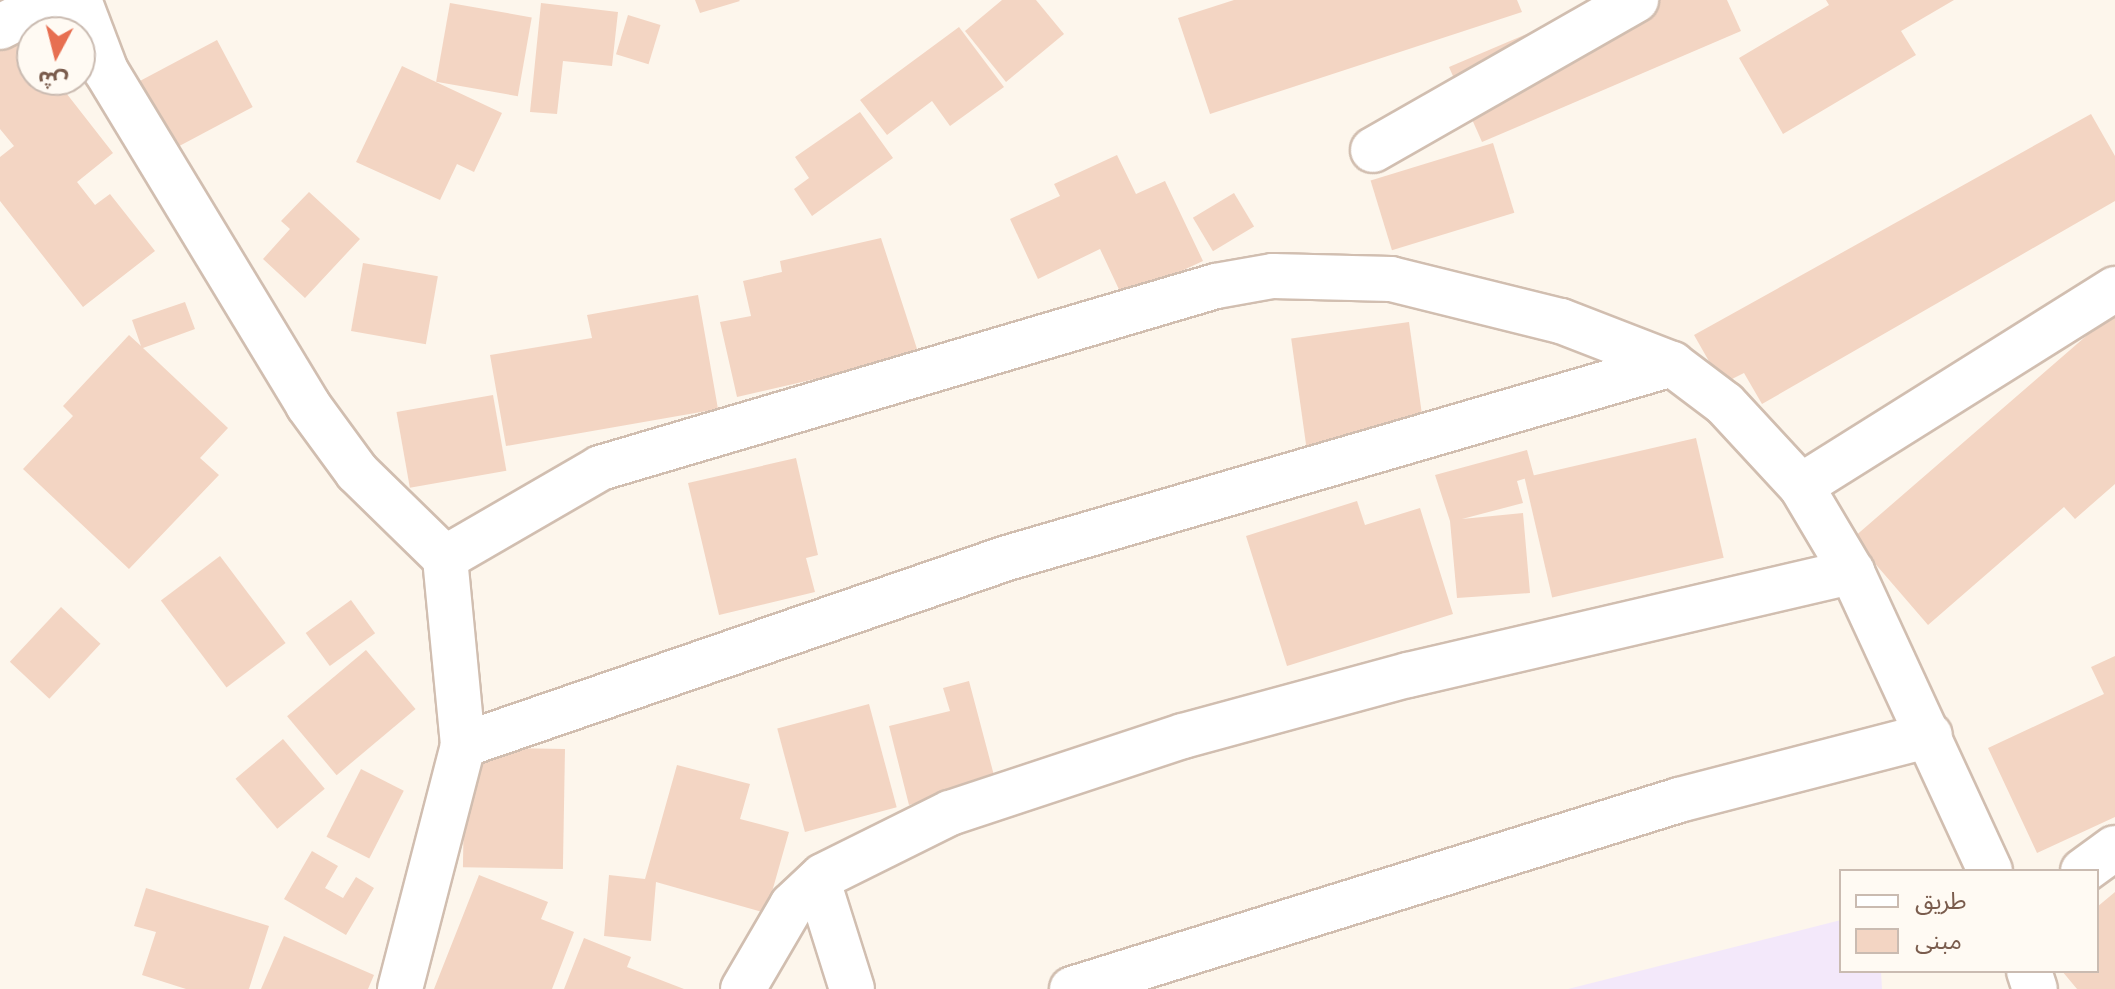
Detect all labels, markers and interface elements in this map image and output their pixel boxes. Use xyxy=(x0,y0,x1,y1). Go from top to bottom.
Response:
north arrow xyxy=(16,16,96,96)
text: ش xyxy=(37,63,70,94)
legend xyxy=(1839,869,2099,973)
text: طريق xyxy=(1915,888,1967,918)
text: مبنى xyxy=(1915,928,1962,958)

